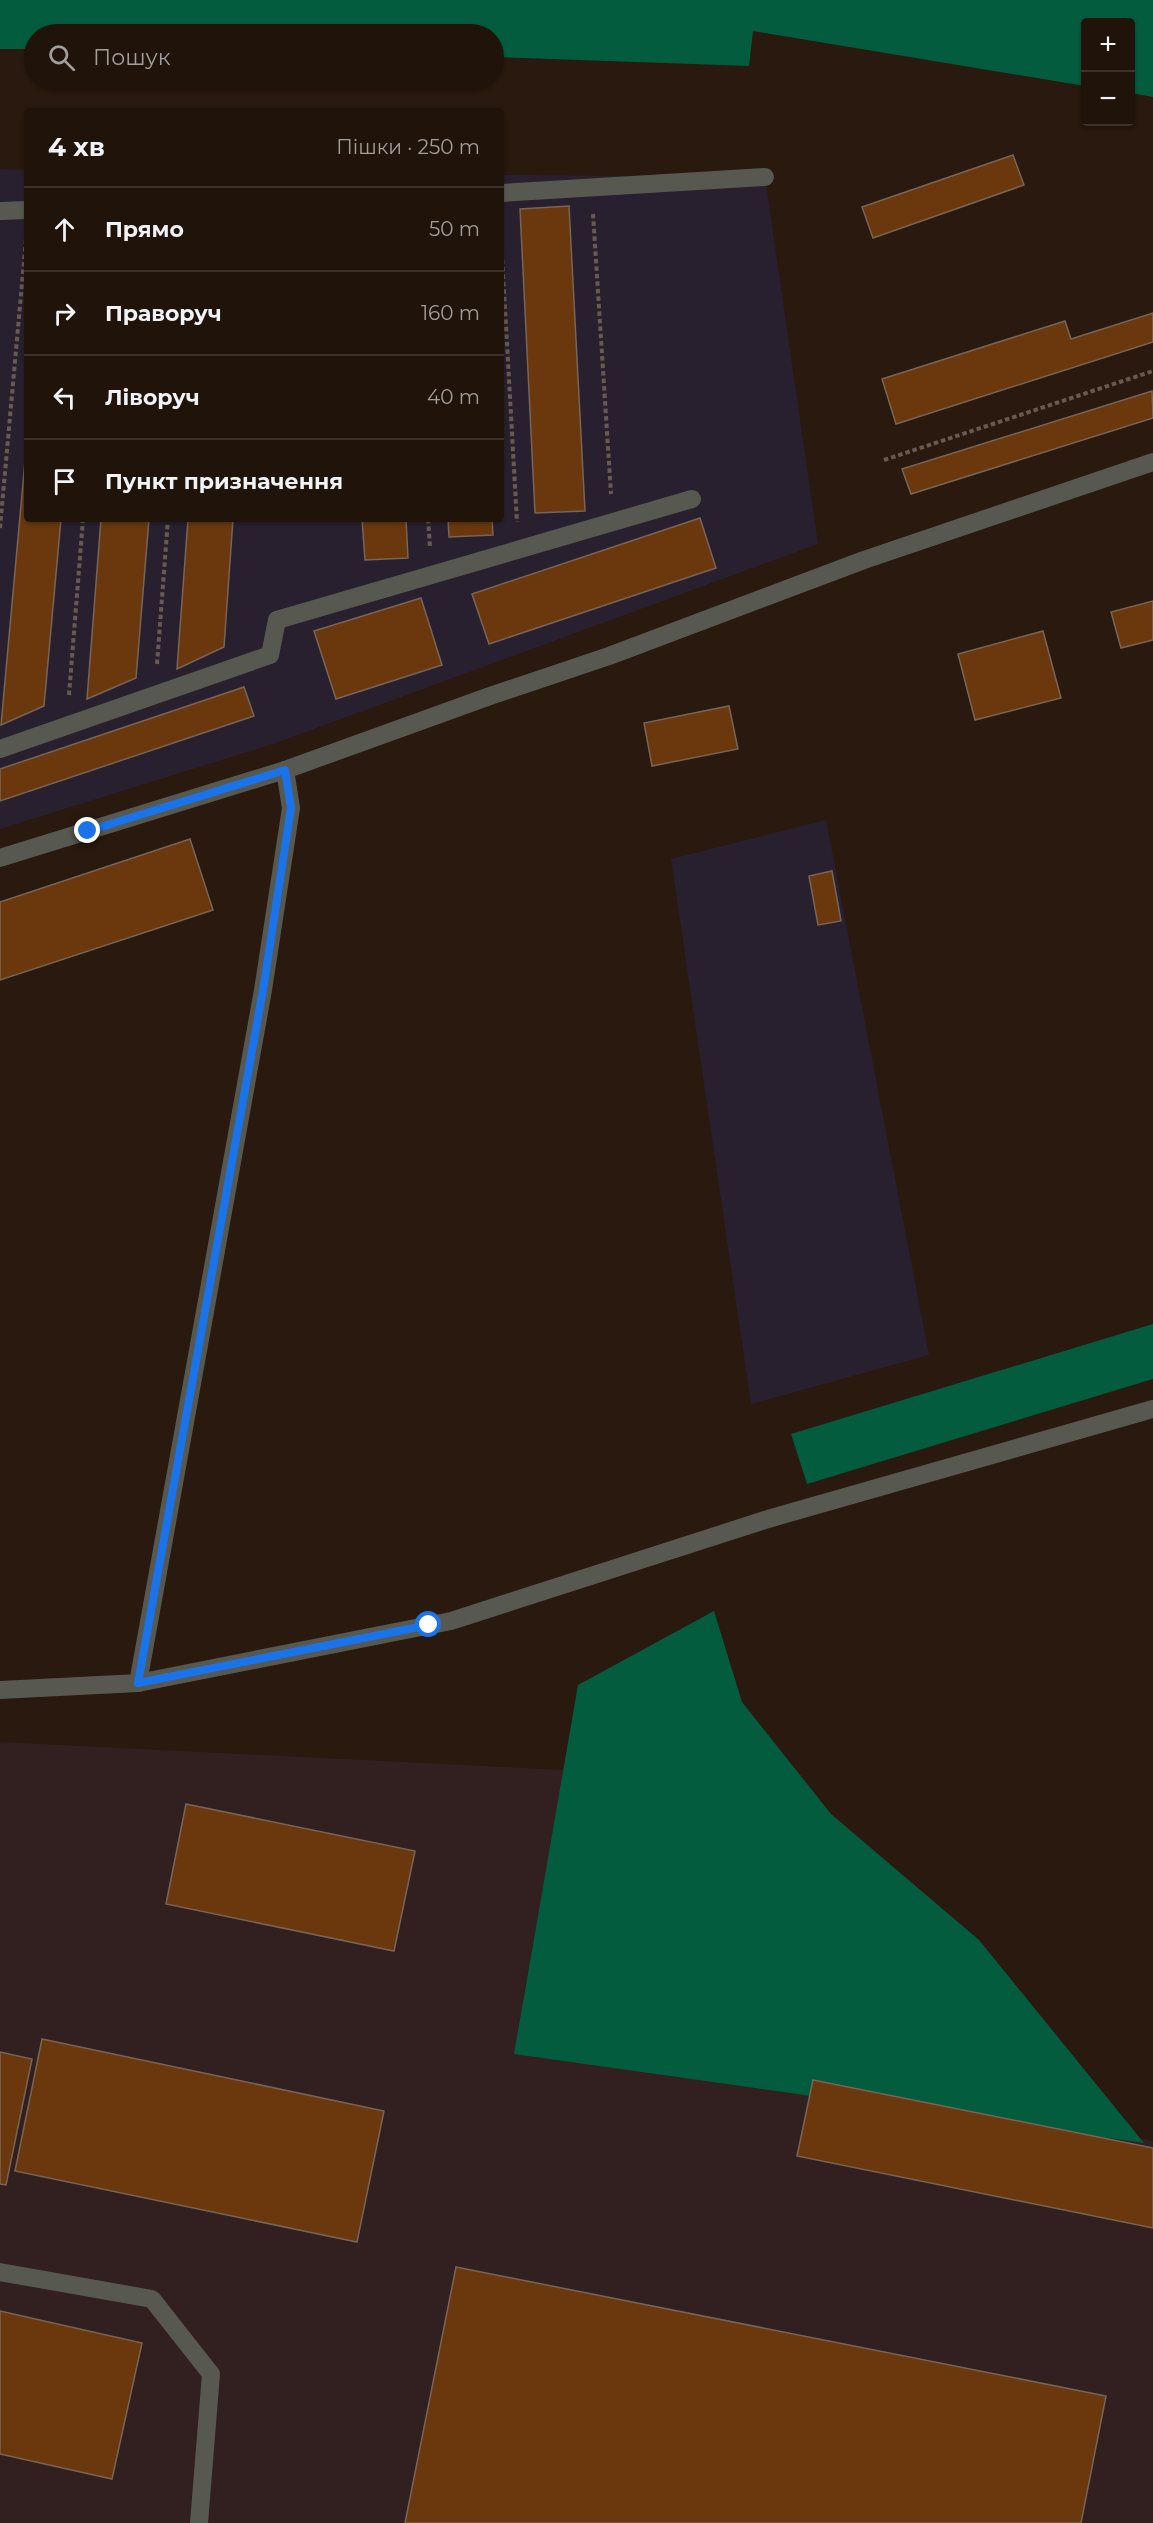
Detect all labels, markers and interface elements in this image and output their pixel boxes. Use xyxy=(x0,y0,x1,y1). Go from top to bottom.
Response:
map controls xyxy=(1081,18,1135,126)
button: + xyxy=(1081,18,1135,72)
search box xyxy=(24,24,504,90)
icon: search xyxy=(45,41,78,74)
text: Пошук xyxy=(93,44,171,71)
button: − xyxy=(1081,72,1135,126)
text: 4 хв xyxy=(48,131,105,163)
text: Пішки · 250 m xyxy=(336,135,480,159)
icon: ahead xyxy=(48,213,81,246)
text: Прямо xyxy=(105,216,184,243)
text: 50 m xyxy=(429,217,480,241)
icon: right xyxy=(48,297,81,330)
text: Праворуч xyxy=(105,300,222,327)
text: 160 m xyxy=(421,301,480,325)
icon: left xyxy=(48,381,81,414)
text: Ліворуч xyxy=(105,384,200,411)
text: 40 m xyxy=(427,385,480,409)
icon: arrive xyxy=(48,465,81,498)
text: Пункт призначення xyxy=(105,468,343,495)
route end xyxy=(74,817,100,843)
route start xyxy=(415,1611,441,1637)

